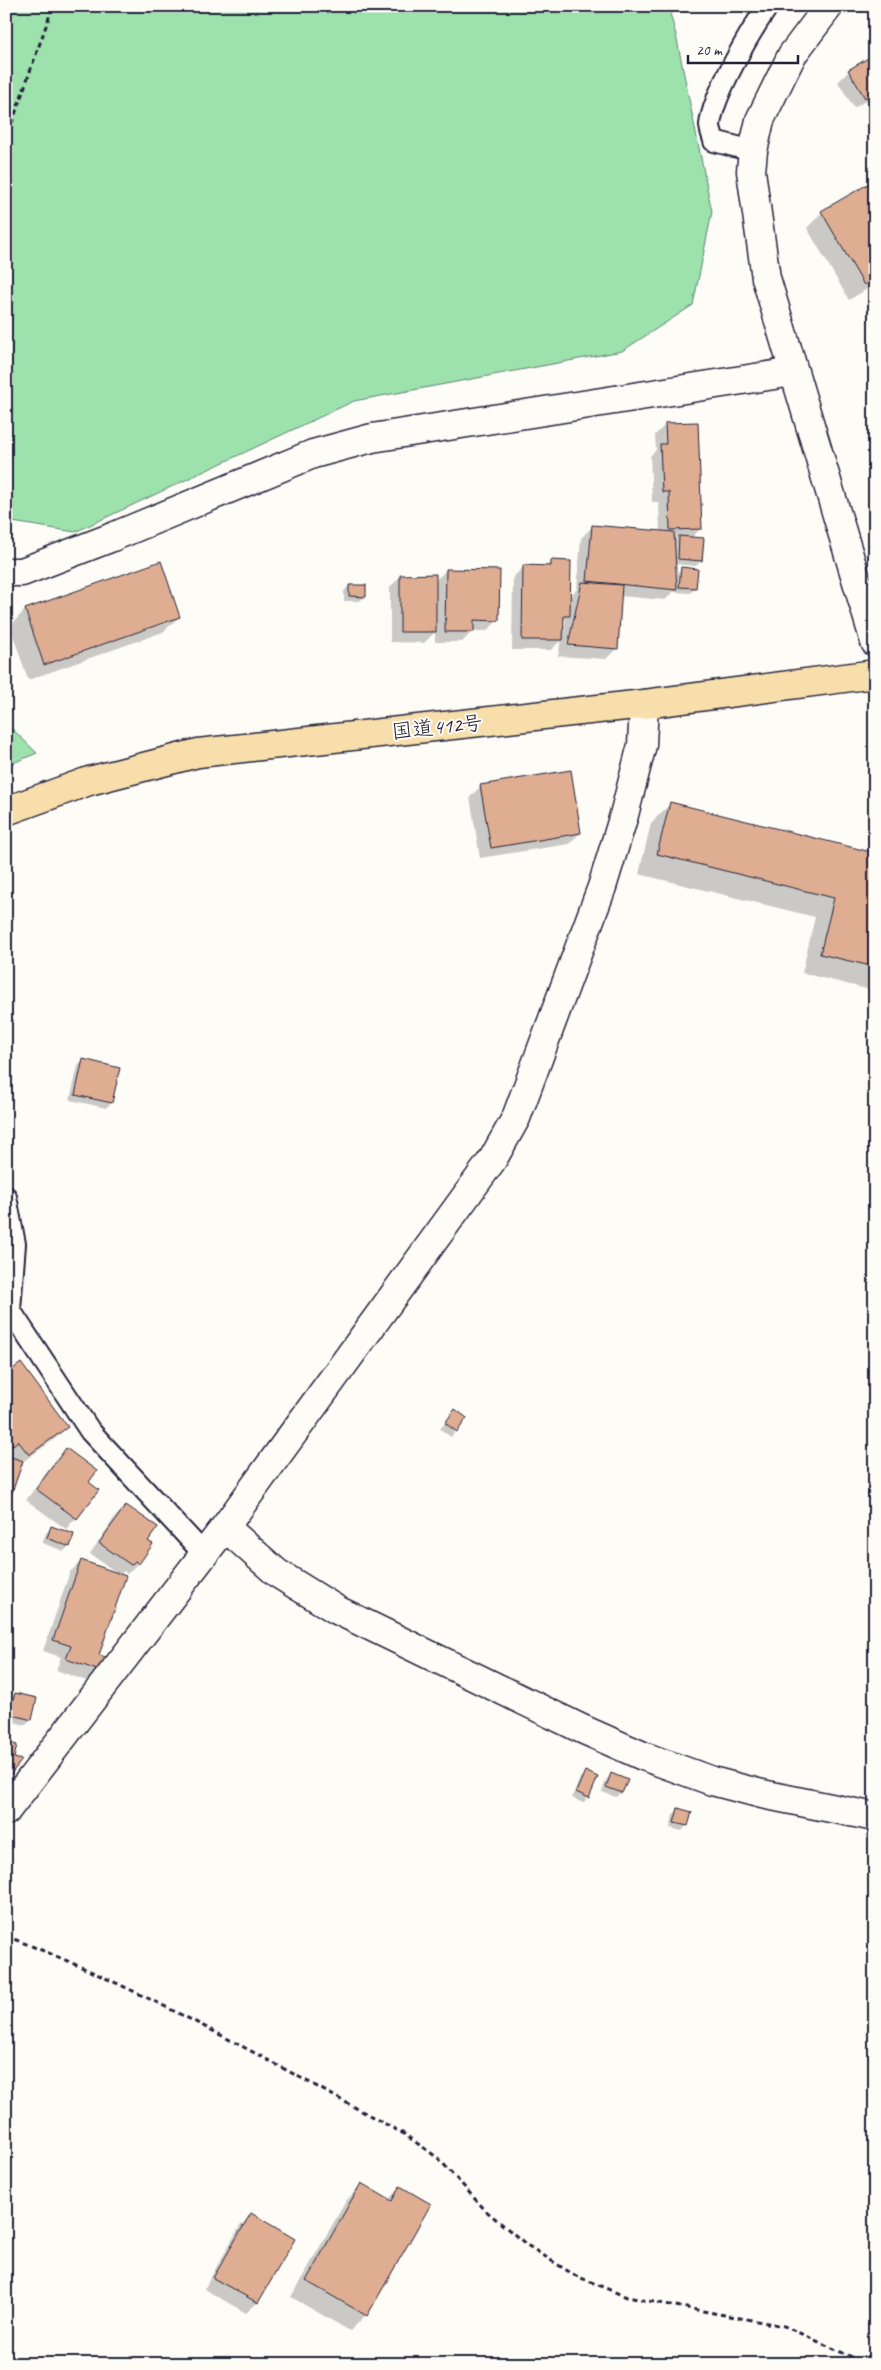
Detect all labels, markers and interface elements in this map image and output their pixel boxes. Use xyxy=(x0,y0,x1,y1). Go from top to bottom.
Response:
scale bar xyxy=(688,32,798,64)
text: 20 m xyxy=(696,41,723,60)
street label: 国道412号 xyxy=(390,709,484,745)

